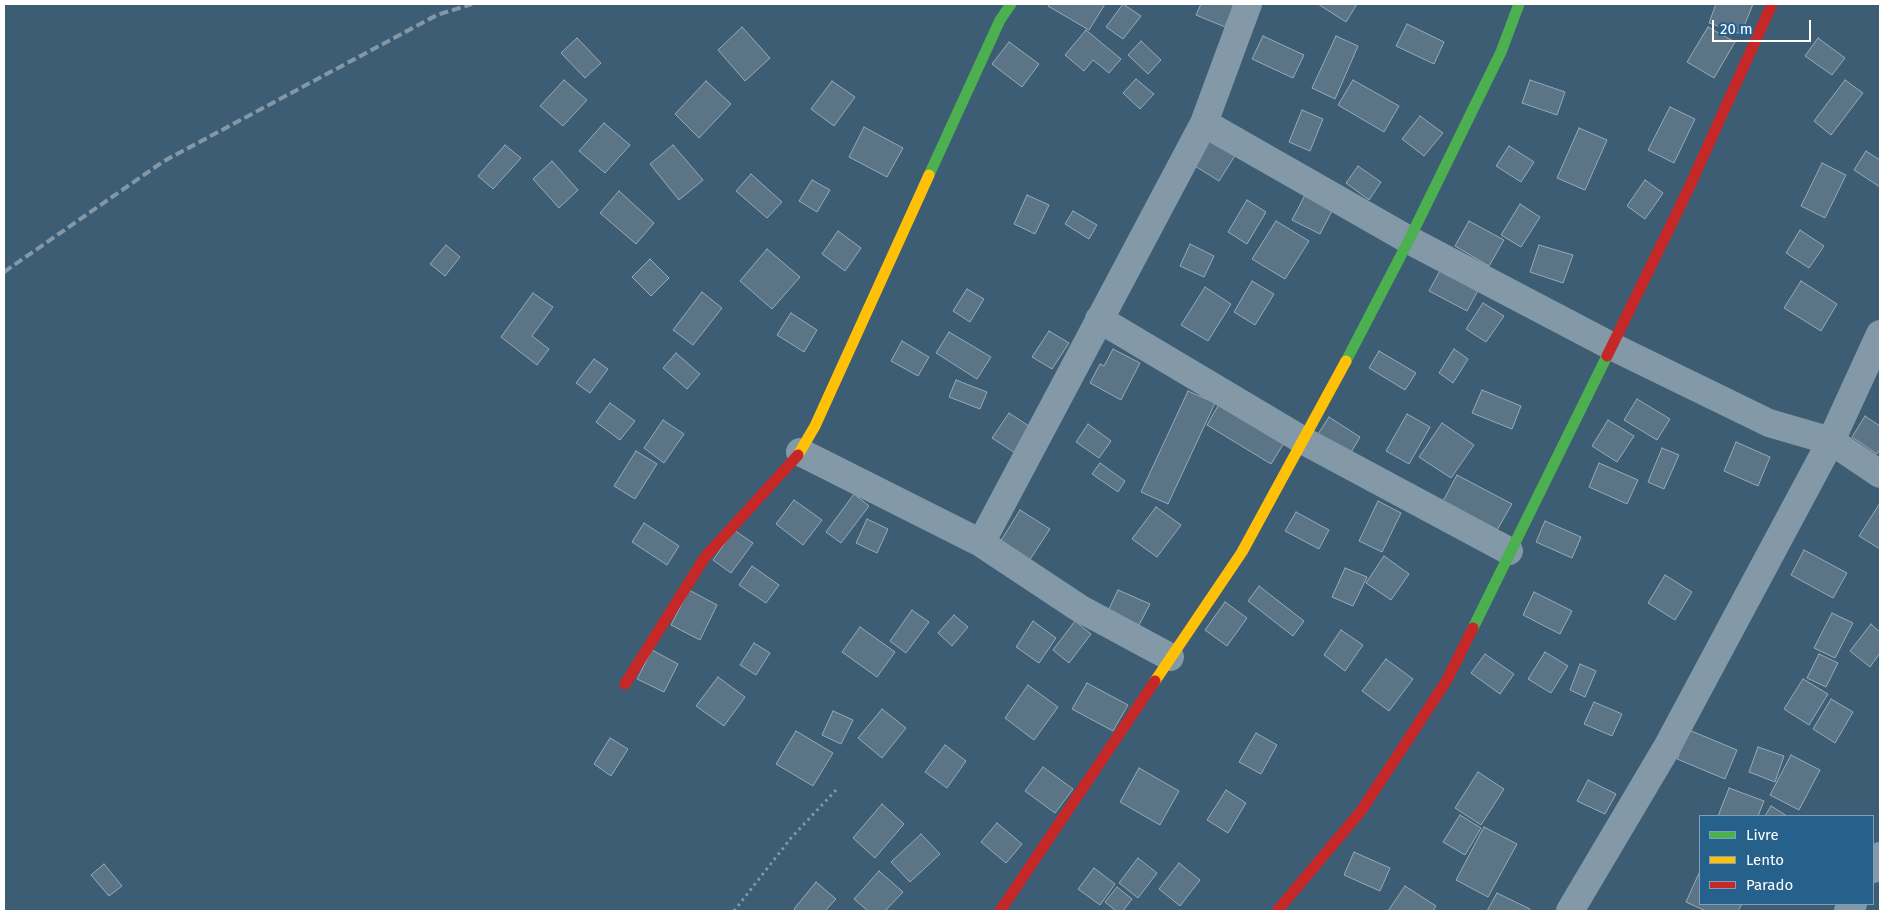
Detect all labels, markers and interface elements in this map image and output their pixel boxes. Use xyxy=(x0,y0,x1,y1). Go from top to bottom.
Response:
scale bar xyxy=(1714,10,1813,42)
text: 20 m xyxy=(1720,20,1753,38)
legend xyxy=(1699,815,1874,905)
text: Livre xyxy=(1746,826,1779,844)
text: Lento xyxy=(1746,851,1784,869)
text: Parado xyxy=(1746,876,1793,894)

